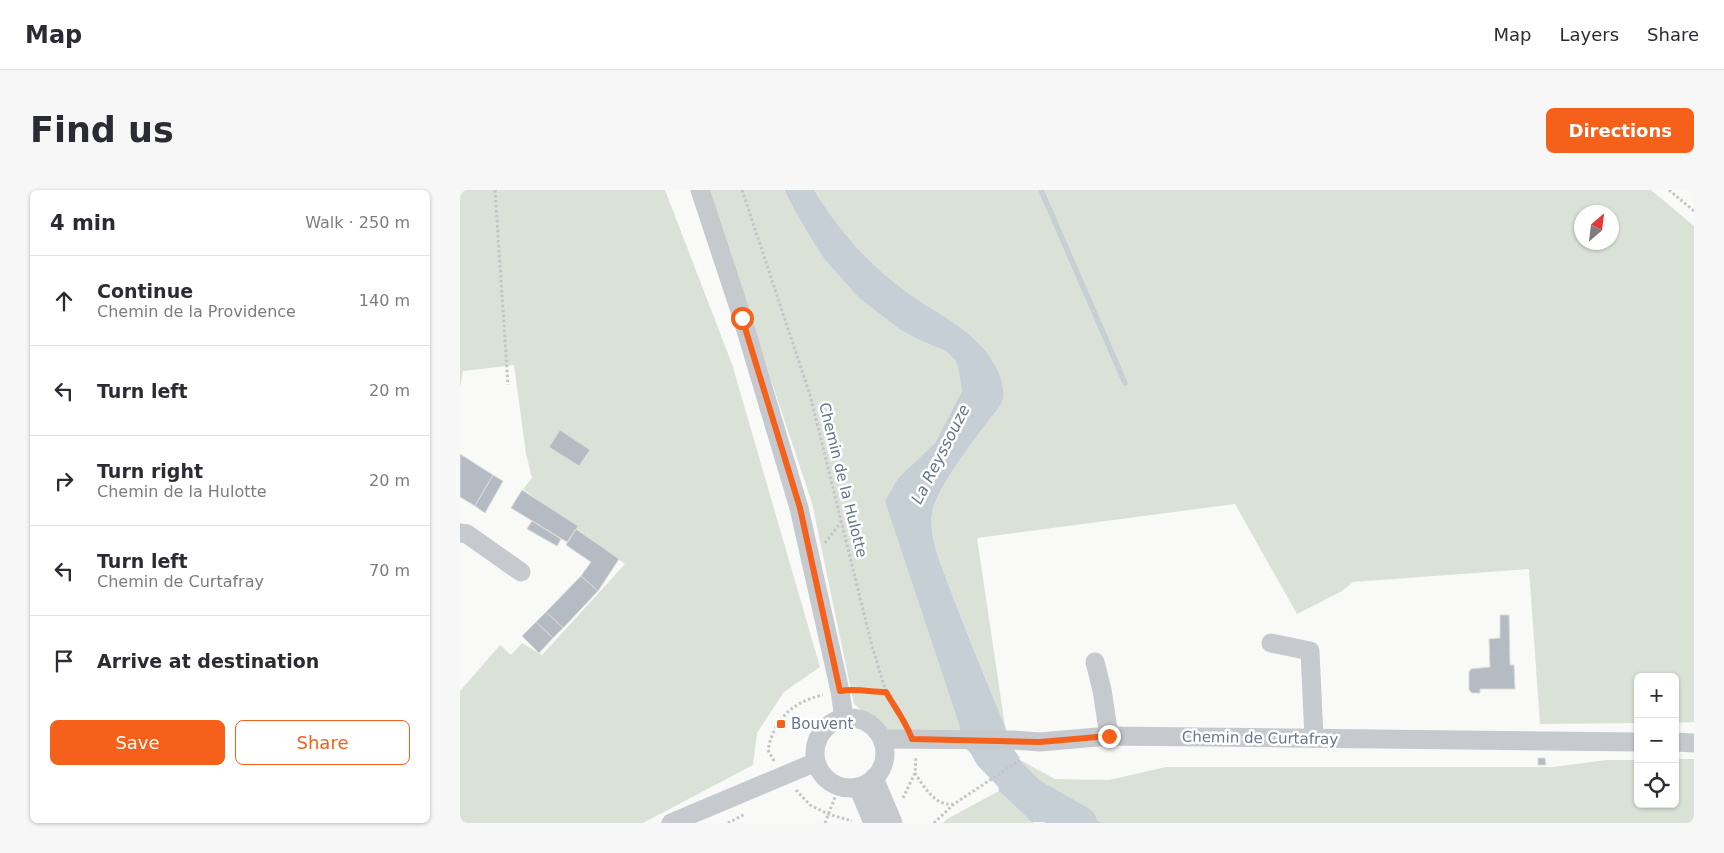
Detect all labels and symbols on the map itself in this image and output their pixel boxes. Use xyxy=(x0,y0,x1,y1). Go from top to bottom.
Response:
north arrow xyxy=(1574,205,1619,250)
route start xyxy=(731,307,754,330)
street label: Chemin de la Hulotte xyxy=(815,401,871,559)
water label: La Reyssouze xyxy=(907,401,974,507)
place label: Bouvent xyxy=(791,715,854,733)
marker: Bouvent xyxy=(775,718,787,730)
route end xyxy=(1098,725,1121,748)
street label: Chemin de Curtafray xyxy=(1182,728,1339,748)

